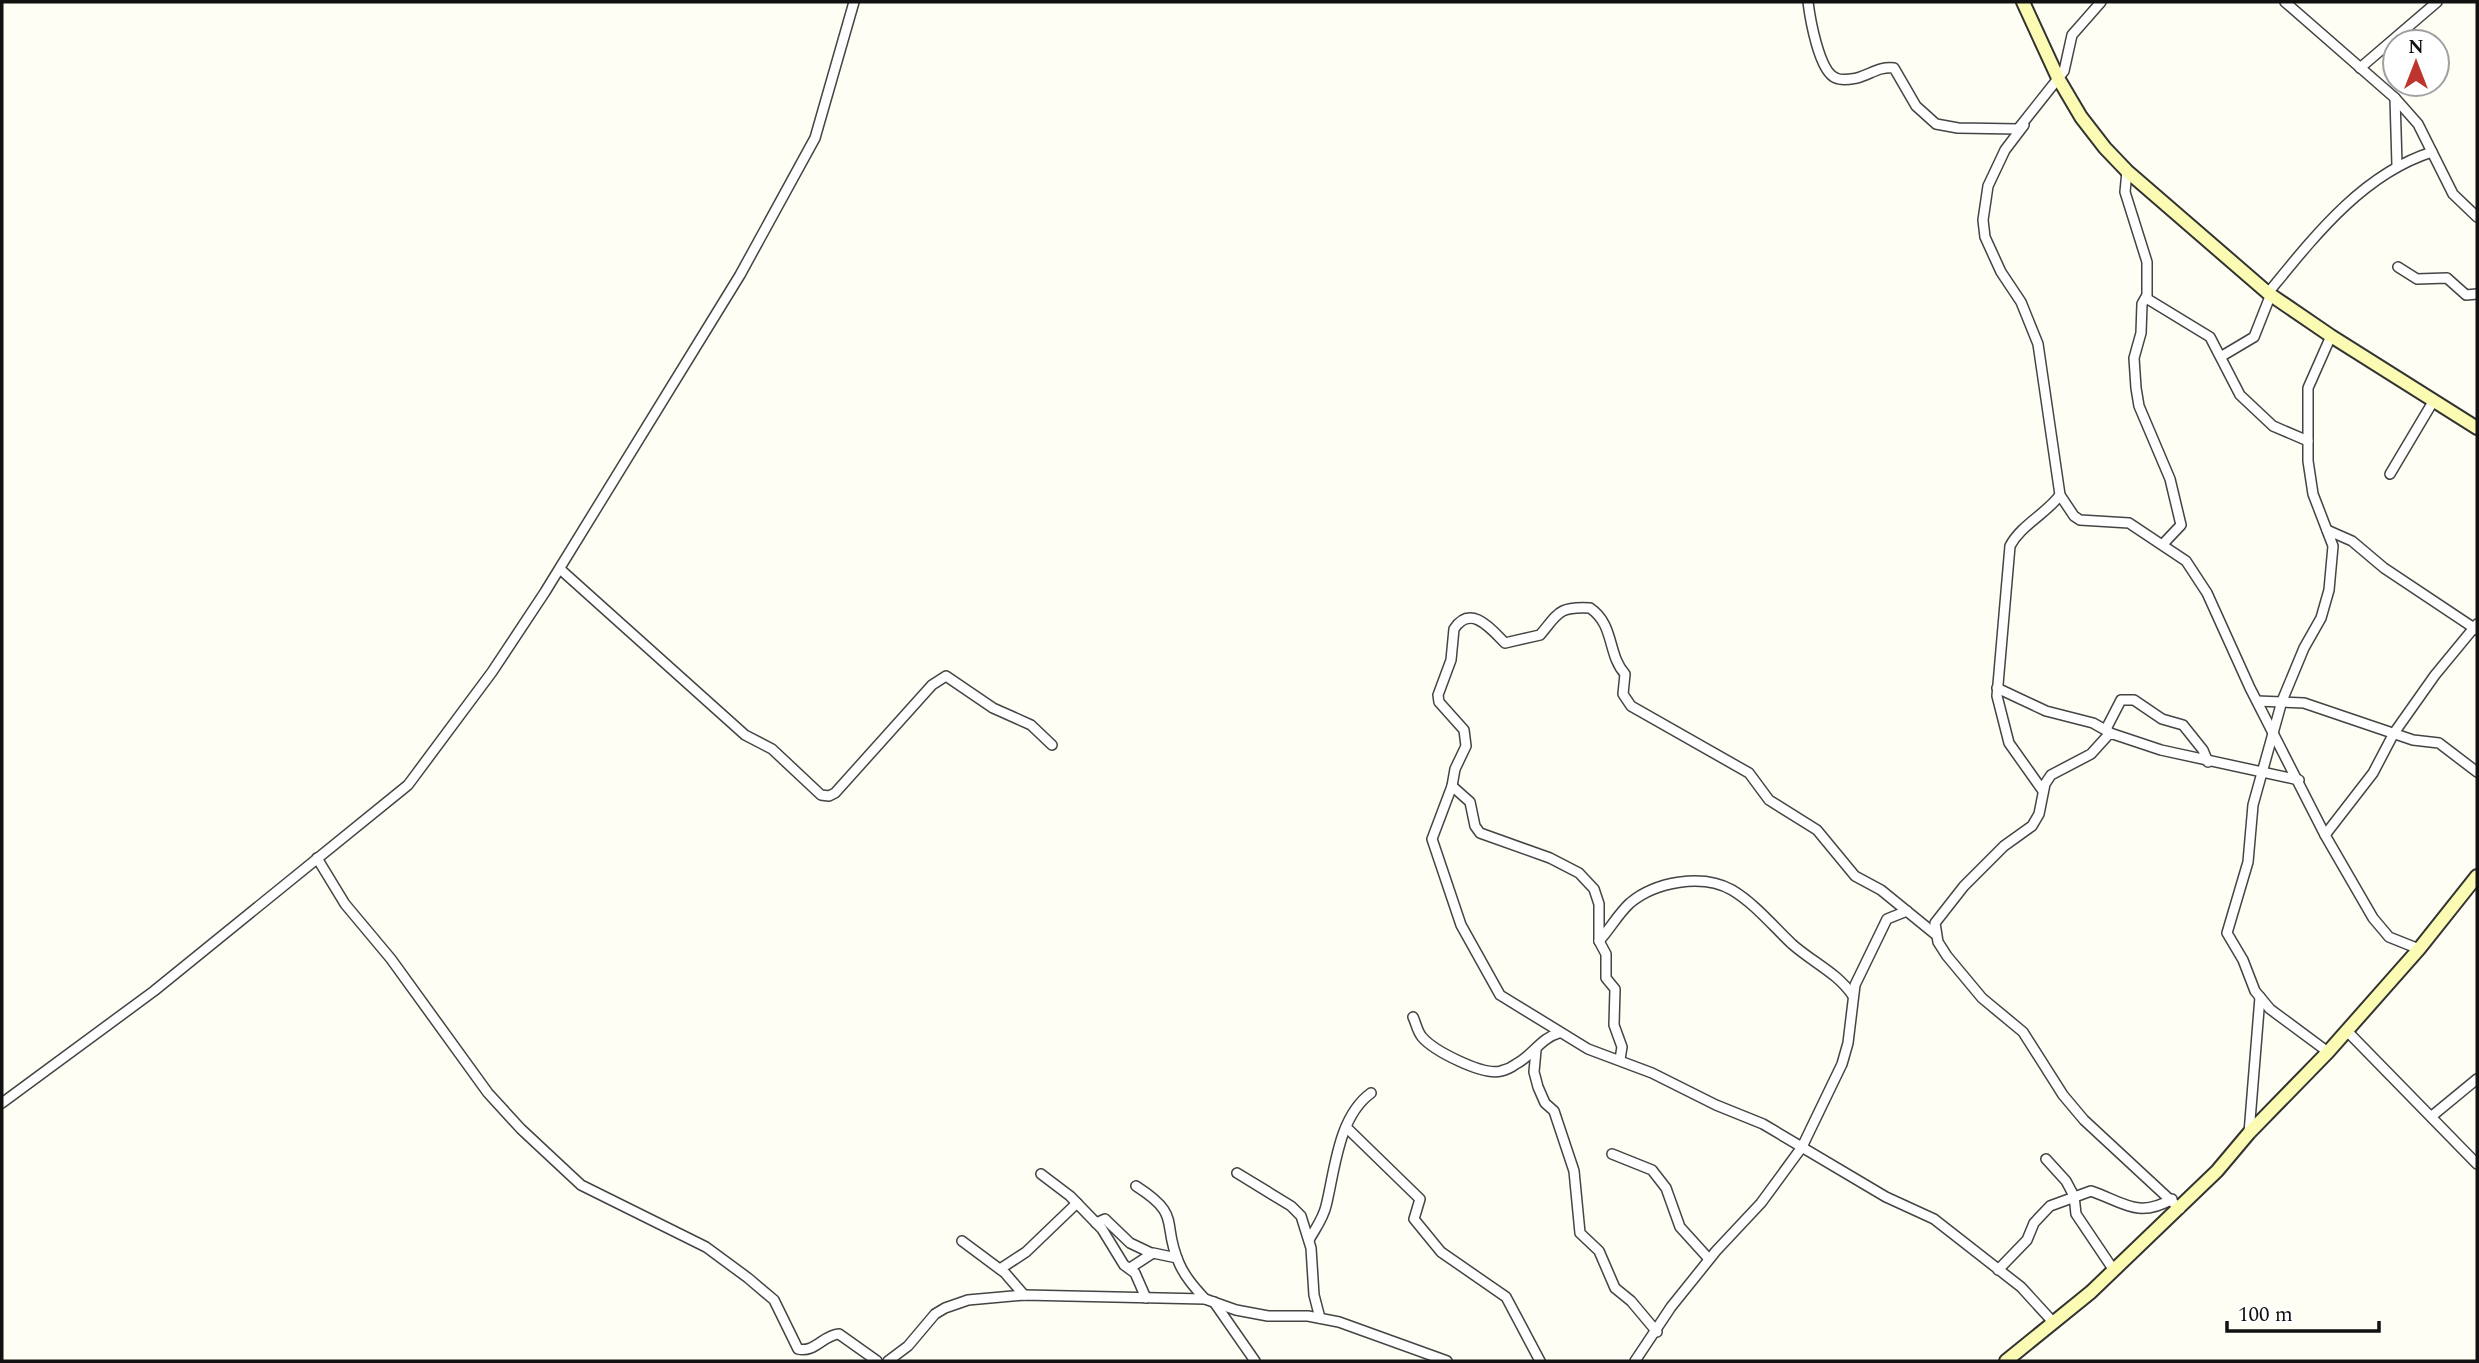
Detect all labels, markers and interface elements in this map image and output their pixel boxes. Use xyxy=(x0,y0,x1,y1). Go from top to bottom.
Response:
north arrow xyxy=(2381,28,2451,98)
text: N xyxy=(2408,33,2424,62)
scale bar xyxy=(2227,1290,2379,1334)
text: 100 m xyxy=(2238,1299,2293,1331)

